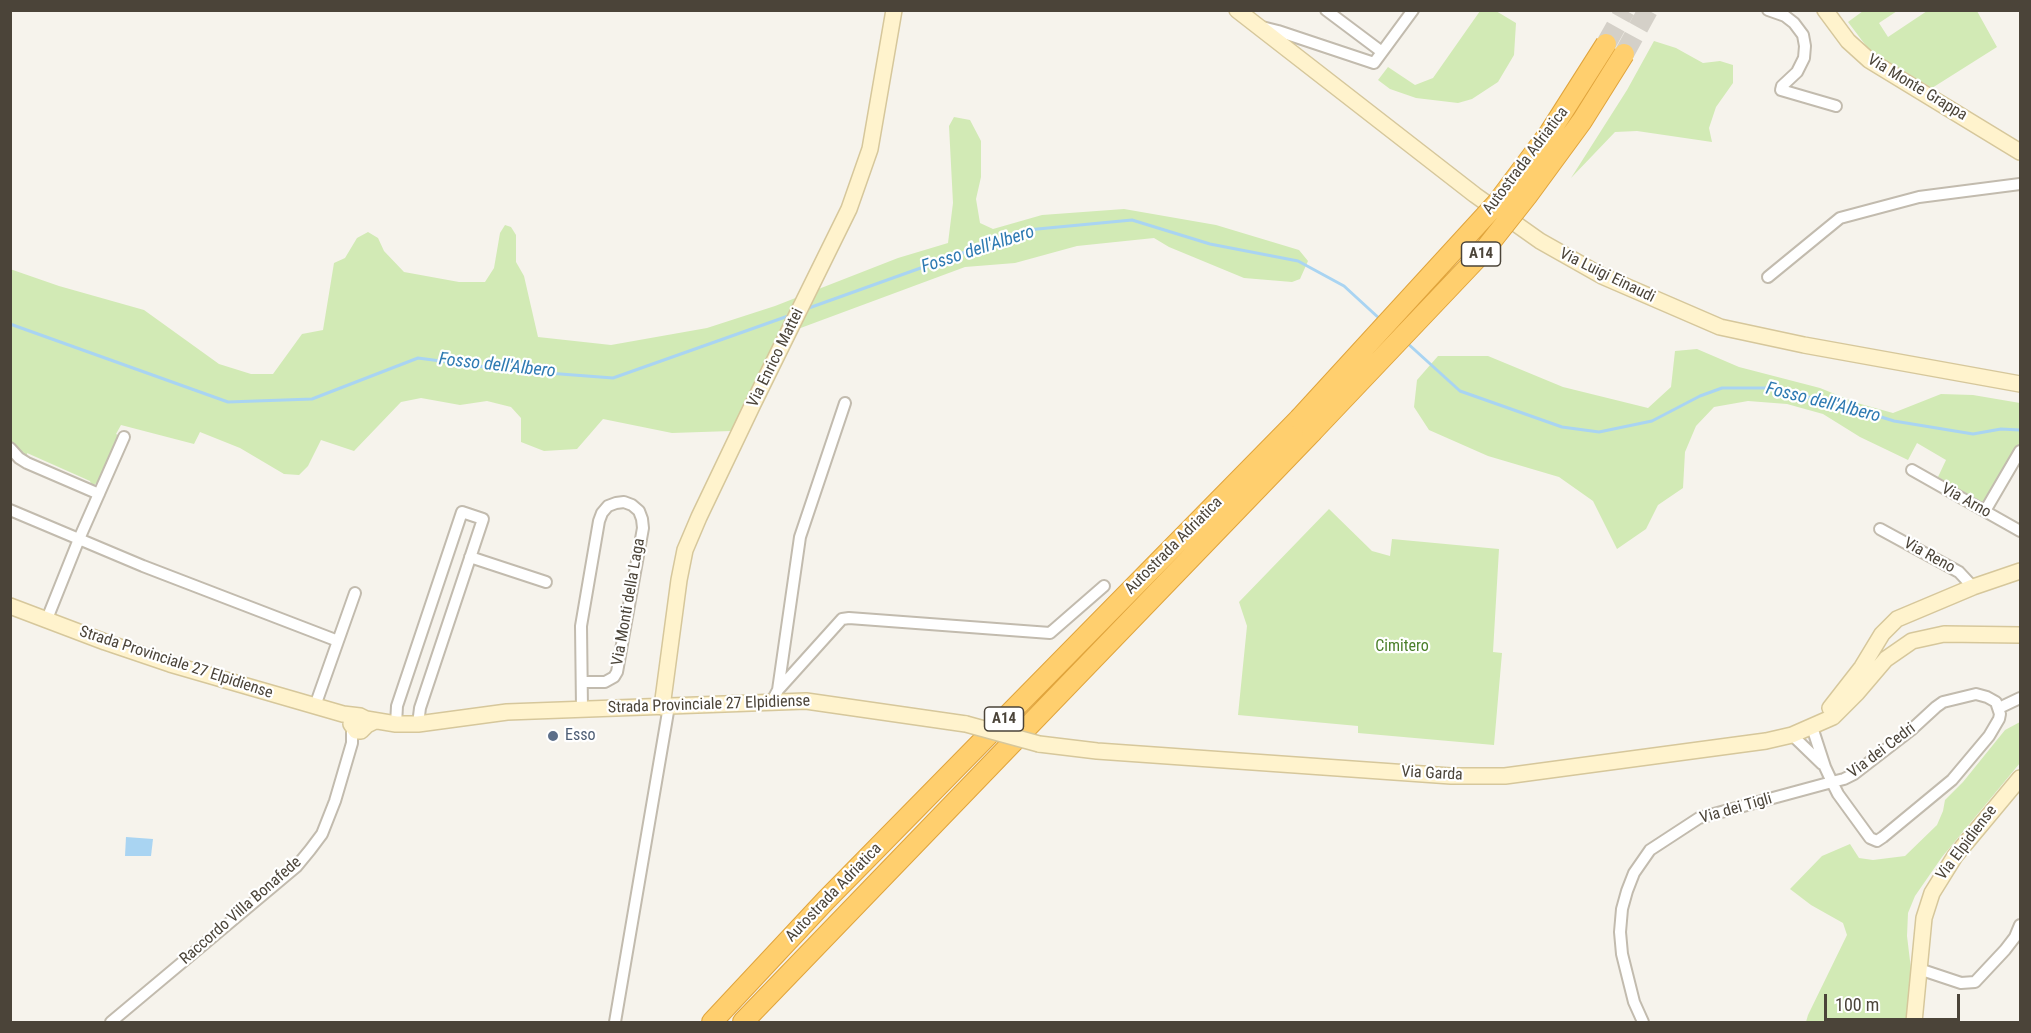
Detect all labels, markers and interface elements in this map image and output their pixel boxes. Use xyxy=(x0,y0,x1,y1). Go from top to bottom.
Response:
street label: Via Monte Grappa xyxy=(1864,51,1970,125)
street label: Autostrada Adriatica xyxy=(1479,103,1573,219)
water label: Fosso dell'Albero xyxy=(919,222,1037,278)
road number: A14 xyxy=(1462,242,1500,266)
street label: Via Luigi Einaudi xyxy=(1556,245,1658,307)
street label: Via Enrico Mattei xyxy=(744,305,808,411)
water label: Fosso dell'Albero xyxy=(437,349,557,383)
water label: Fosso dell'Albero xyxy=(1763,378,1883,428)
street label: Via Arno xyxy=(1938,480,1994,522)
street label: Autostrada Adriatica xyxy=(1121,493,1227,599)
street label: Via Reno xyxy=(1900,534,1958,578)
street label: Via Monti della Laga xyxy=(608,537,650,667)
street label: Strada Provinciale 27 Elpidiense xyxy=(77,623,275,703)
park label: Cimitero xyxy=(1375,637,1429,657)
street label: Strada Provinciale 27 Elpidiense xyxy=(608,692,810,718)
road number: A14 xyxy=(984,707,1024,731)
street label: Via dei Cedri xyxy=(1844,719,1920,783)
place label: Esso xyxy=(565,726,596,746)
marker: Esso xyxy=(546,729,560,743)
street label: Via Garda xyxy=(1401,763,1463,785)
street label: Via dei Tigli xyxy=(1698,790,1774,828)
street label: Via Elpidiense xyxy=(1933,802,2001,884)
street label: Autostrada Adriatica xyxy=(782,840,886,946)
street label: Raccordo Villa Bonafede xyxy=(176,853,306,969)
scale bar xyxy=(1827,982,1964,1020)
text: 100 m xyxy=(1835,994,1879,1015)

